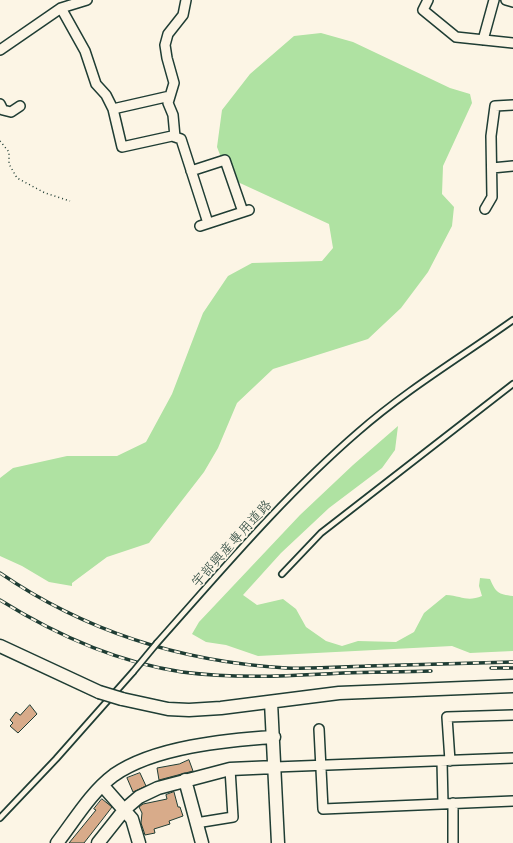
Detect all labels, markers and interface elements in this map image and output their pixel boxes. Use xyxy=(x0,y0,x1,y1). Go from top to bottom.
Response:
street label: 宇部興産専用道路 xyxy=(188,497,276,591)

